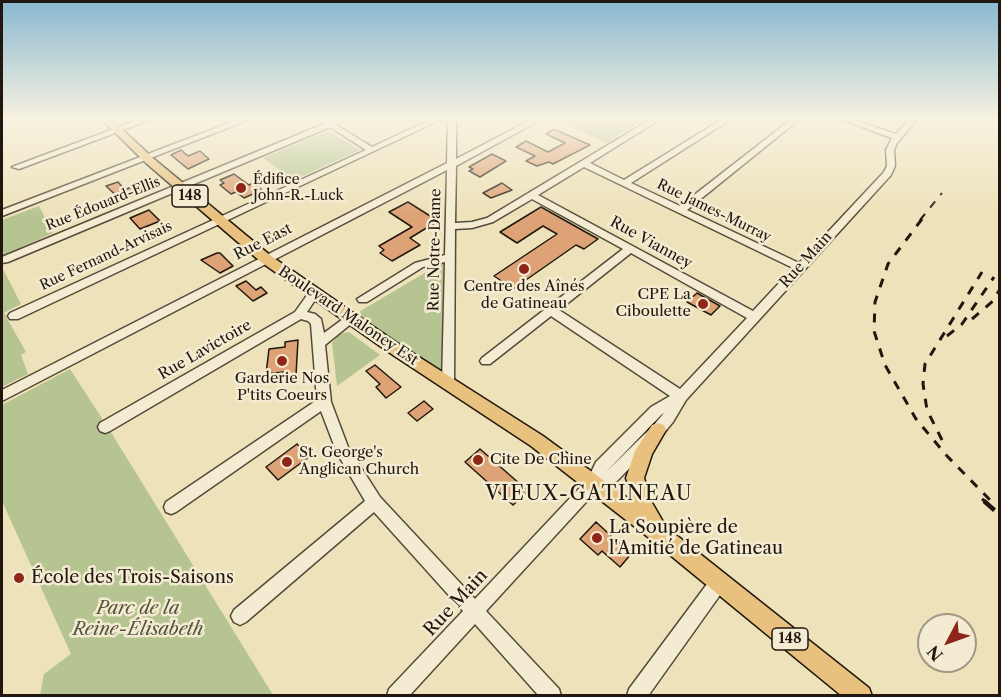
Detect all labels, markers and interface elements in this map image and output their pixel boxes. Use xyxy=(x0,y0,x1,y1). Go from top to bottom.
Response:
place label: Édifice John-R.-Luck xyxy=(253,172,344,204)
street label: Rue Édouard-Ellis xyxy=(43,173,163,235)
street label: Rue James-Murray xyxy=(654,176,774,246)
marker: Édifice John-R.-Luck xyxy=(234,181,248,195)
road number: 148 xyxy=(172,185,208,207)
street label: Rue Notre-Dame xyxy=(425,188,445,312)
street label: Rue Vianney xyxy=(607,213,695,273)
street label: Rue Fernand-Arvisais xyxy=(37,218,175,294)
street label: Rue East xyxy=(231,220,295,264)
street label: Rue Main xyxy=(776,228,836,292)
street label: Boulevard Maloney Est xyxy=(275,262,421,370)
marker: Centre des Aînés de Gatineau xyxy=(517,262,531,276)
place label: Centre des Aînés de Gatineau xyxy=(463,278,585,313)
place label: CPE La Ciboulette xyxy=(616,286,691,321)
marker: CPE La Ciboulette xyxy=(696,297,710,311)
street label: Rue Lavictoire xyxy=(155,316,255,384)
marker: Garderie Nos P'tits Coeurs xyxy=(275,354,289,368)
place label: Garderie Nos P'tits Coeurs xyxy=(235,370,329,405)
place label: St. George's Anglican Church xyxy=(299,444,419,479)
place label: Cite De Chine xyxy=(490,451,592,469)
marker: Cite De Chine xyxy=(471,453,485,467)
marker: St. George's Anglican Church xyxy=(280,455,294,469)
district label: VIEUX-GATINEAU xyxy=(485,482,693,506)
place label: La Soupière de l'Amitié de Gatineau xyxy=(609,517,783,560)
marker: La Soupière de l'Amitié de Gatineau xyxy=(590,531,604,545)
street label: Rue Main xyxy=(420,565,492,641)
place label: École des Trois-Saisons xyxy=(31,567,234,589)
marker: École des Trois-Saisons xyxy=(12,571,26,585)
park label: Parc de la Reine-Élisabeth xyxy=(73,598,203,640)
north arrow xyxy=(917,613,977,673)
road number: 148 xyxy=(772,628,808,650)
text: N xyxy=(923,642,947,665)

